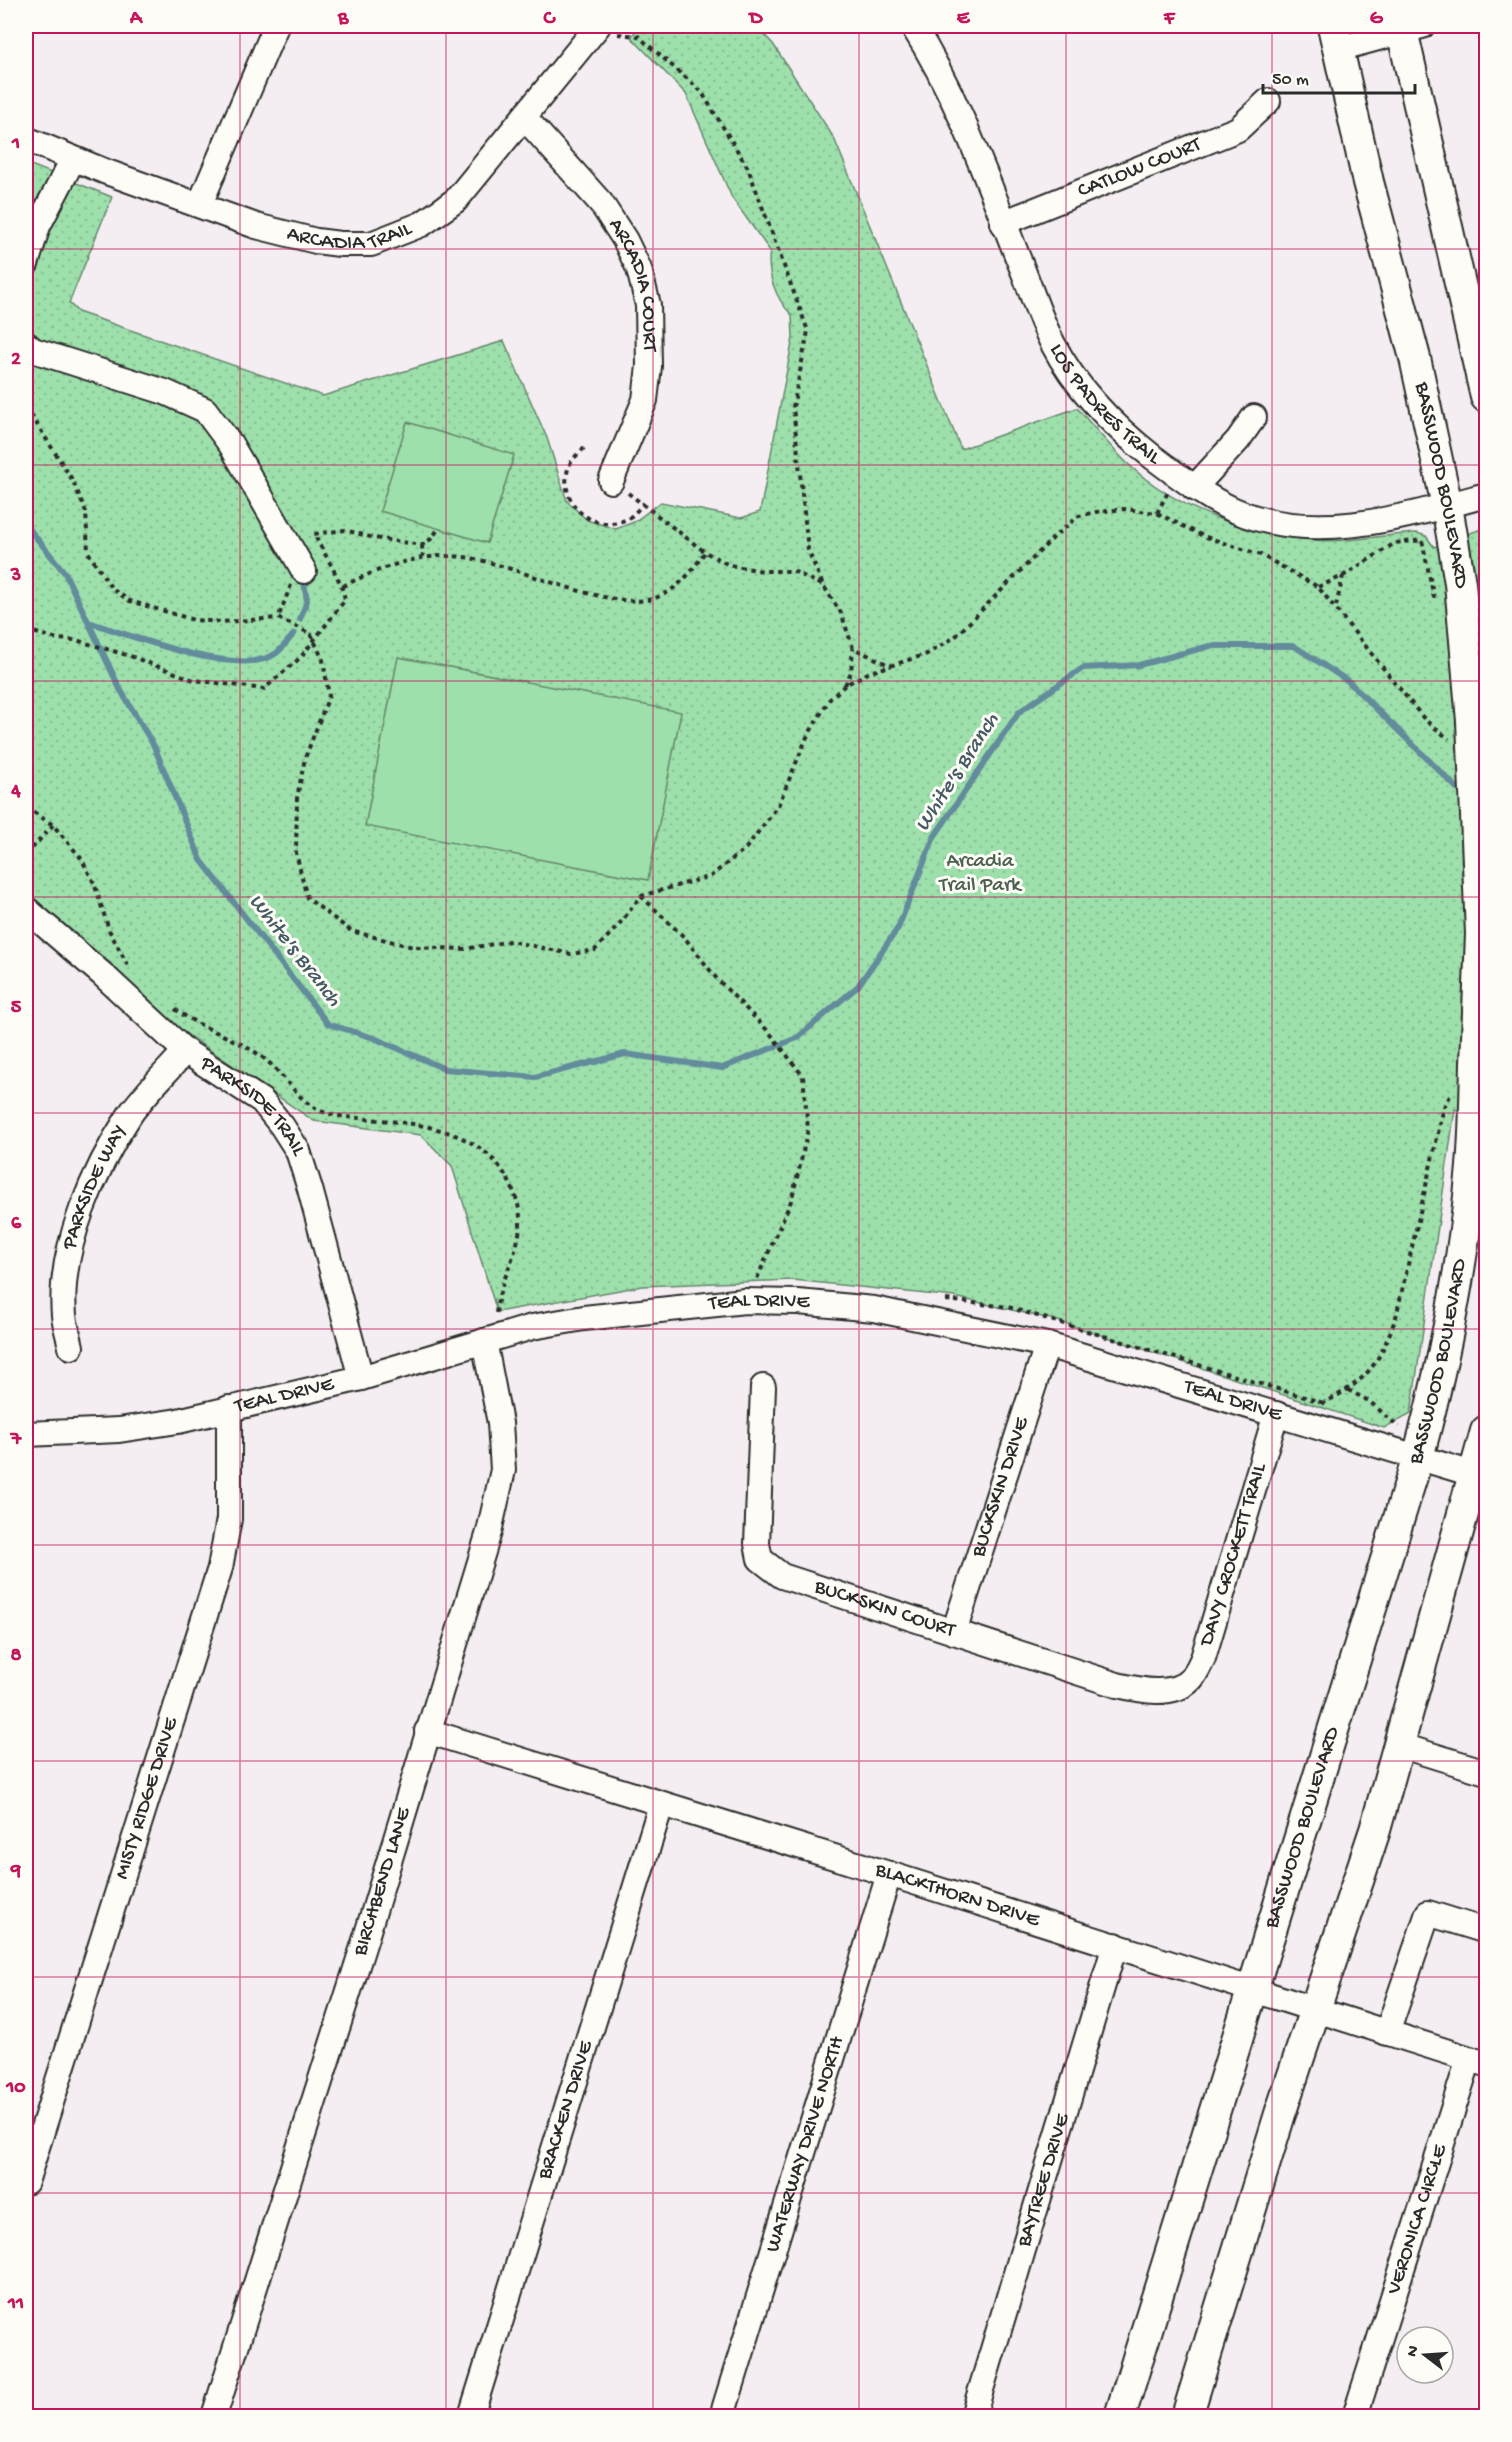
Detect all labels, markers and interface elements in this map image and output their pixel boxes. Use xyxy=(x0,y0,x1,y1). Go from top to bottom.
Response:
text: A xyxy=(129,8,144,31)
text: B xyxy=(337,8,349,31)
text: C xyxy=(543,8,557,31)
text: D xyxy=(747,8,763,31)
text: E xyxy=(957,8,971,31)
text: F xyxy=(1163,8,1176,31)
text: G xyxy=(1370,8,1384,31)
scale bar xyxy=(1263,57,1414,95)
text: 50 m xyxy=(1272,70,1309,91)
street label: CATLOW COURT xyxy=(1074,132,1205,204)
text: 1 xyxy=(11,133,20,156)
street label: ARCADIA COURT xyxy=(602,214,661,353)
street label: ARCADIA TRAIL xyxy=(284,216,417,257)
street label: LOS PADRES TRAIL xyxy=(1043,340,1166,472)
text: 2 xyxy=(11,349,21,372)
street label: BASSWOOD BOULEVARD xyxy=(1408,379,1473,591)
text: 3 xyxy=(10,565,21,588)
water label: White's Branch xyxy=(910,709,1006,837)
text: 4 xyxy=(10,781,21,804)
park label: Arcadia Trail Park xyxy=(938,850,1023,899)
water label: White's Branch xyxy=(242,890,346,1013)
text: 5 xyxy=(11,997,22,1020)
street label: PARKSIDE TRAIL xyxy=(194,1051,312,1160)
street label: PARKSIDE WAY xyxy=(57,1120,133,1253)
text: 6 xyxy=(11,1213,22,1236)
street label: BASSWOOD BOULEVARD xyxy=(1404,1257,1473,1468)
street label: TEAL DRIVE xyxy=(707,1288,812,1317)
street label: TEAL DRIVE xyxy=(231,1372,337,1420)
street label: TEAL DRIVE xyxy=(1180,1374,1285,1428)
street label: BUCKSKIN DRIVE xyxy=(966,1413,1035,1561)
text: 7 xyxy=(10,1429,23,1452)
street label: DAVY CROCKETT TRAIL xyxy=(1194,1459,1273,1651)
street label: BUCKSKIN COURT xyxy=(810,1575,959,1644)
text: 8 xyxy=(11,1645,22,1668)
street label: MISTY RIDGE DRIVE xyxy=(110,1714,185,1882)
street label: BASSWOOD BOULEVARD xyxy=(1259,1724,1346,1933)
street label: BIRCHBEND LANE xyxy=(348,1804,417,1960)
street label: BLACKTHORN DRIVE xyxy=(871,1858,1043,1934)
text: 9 xyxy=(10,1861,21,1884)
street label: WATERWAY DRIVE NORTH xyxy=(761,2033,851,2256)
street label: BRACKEN DRIVE xyxy=(532,2037,600,2184)
text: 10 xyxy=(5,2077,26,2100)
street label: BAYTREE DRIVE xyxy=(1012,2110,1076,2251)
street label: VERONICA CIRCLE xyxy=(1382,2141,1454,2299)
text: 11 xyxy=(7,2293,24,2316)
north arrow xyxy=(1395,2325,1455,2385)
text: N xyxy=(1403,2343,1425,2359)

